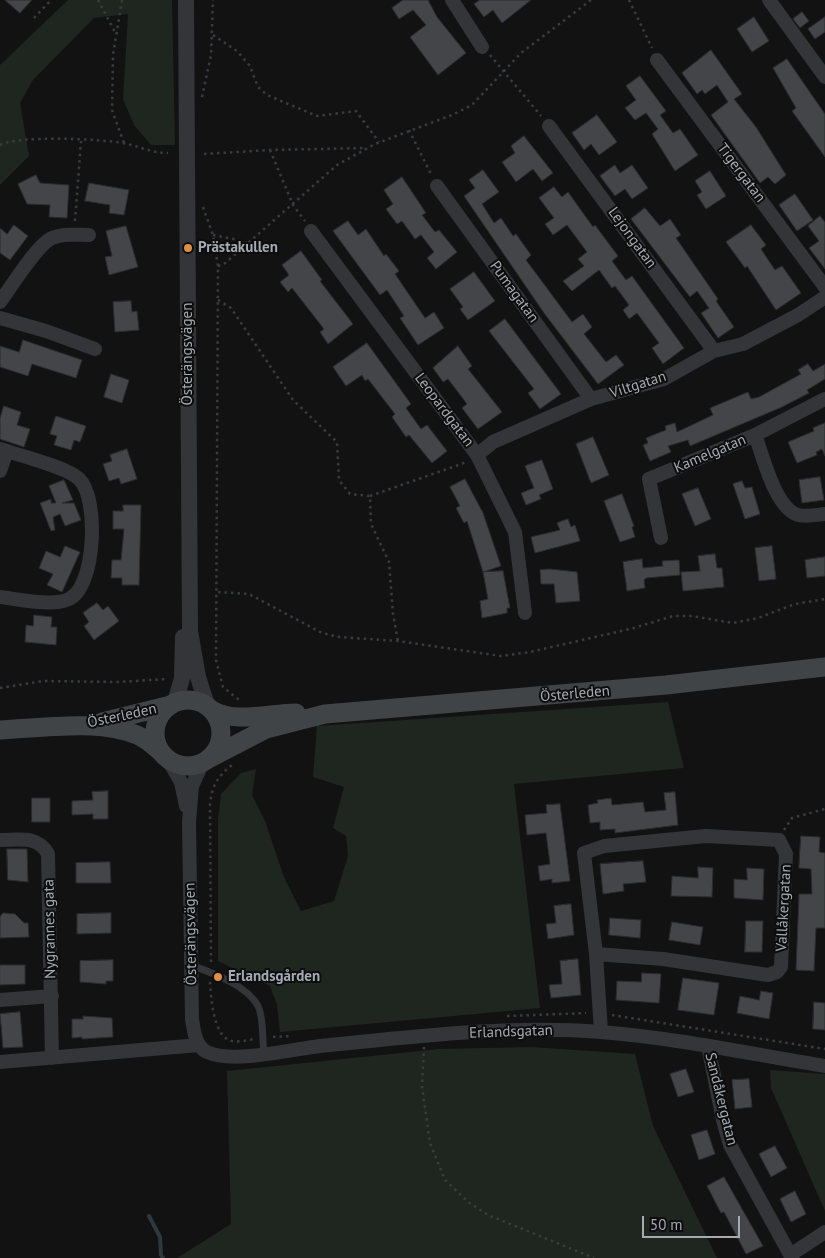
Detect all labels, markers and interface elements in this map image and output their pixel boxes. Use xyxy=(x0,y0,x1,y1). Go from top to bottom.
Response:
street label: Tigergatan xyxy=(713,140,769,206)
street label: Lejongatan xyxy=(604,204,660,272)
place label: Prästakullen xyxy=(198,239,278,257)
marker: Prästakullen xyxy=(182,242,194,254)
street label: Pumagatan xyxy=(486,258,542,326)
street label: Österängsvägen xyxy=(179,303,197,405)
street label: Viltgatan xyxy=(608,367,668,403)
street label: Leopardgatan xyxy=(411,370,477,450)
street label: Kamelgatan xyxy=(671,431,749,477)
street label: Österleden xyxy=(539,682,611,706)
street label: Österleden xyxy=(86,700,158,732)
street label: Vallåkergatan xyxy=(773,864,795,952)
street label: Nygrannes gata xyxy=(40,879,60,979)
street label: Österängsvägen xyxy=(181,882,201,986)
place label: Erlandsgården xyxy=(228,968,320,986)
marker: Erlandsgården xyxy=(212,971,224,983)
street label: Erlandsgatan xyxy=(469,1022,553,1042)
street label: Sandåkergatan xyxy=(701,1051,741,1147)
scale bar xyxy=(645,1206,742,1238)
text: 50 m xyxy=(650,1215,683,1234)

